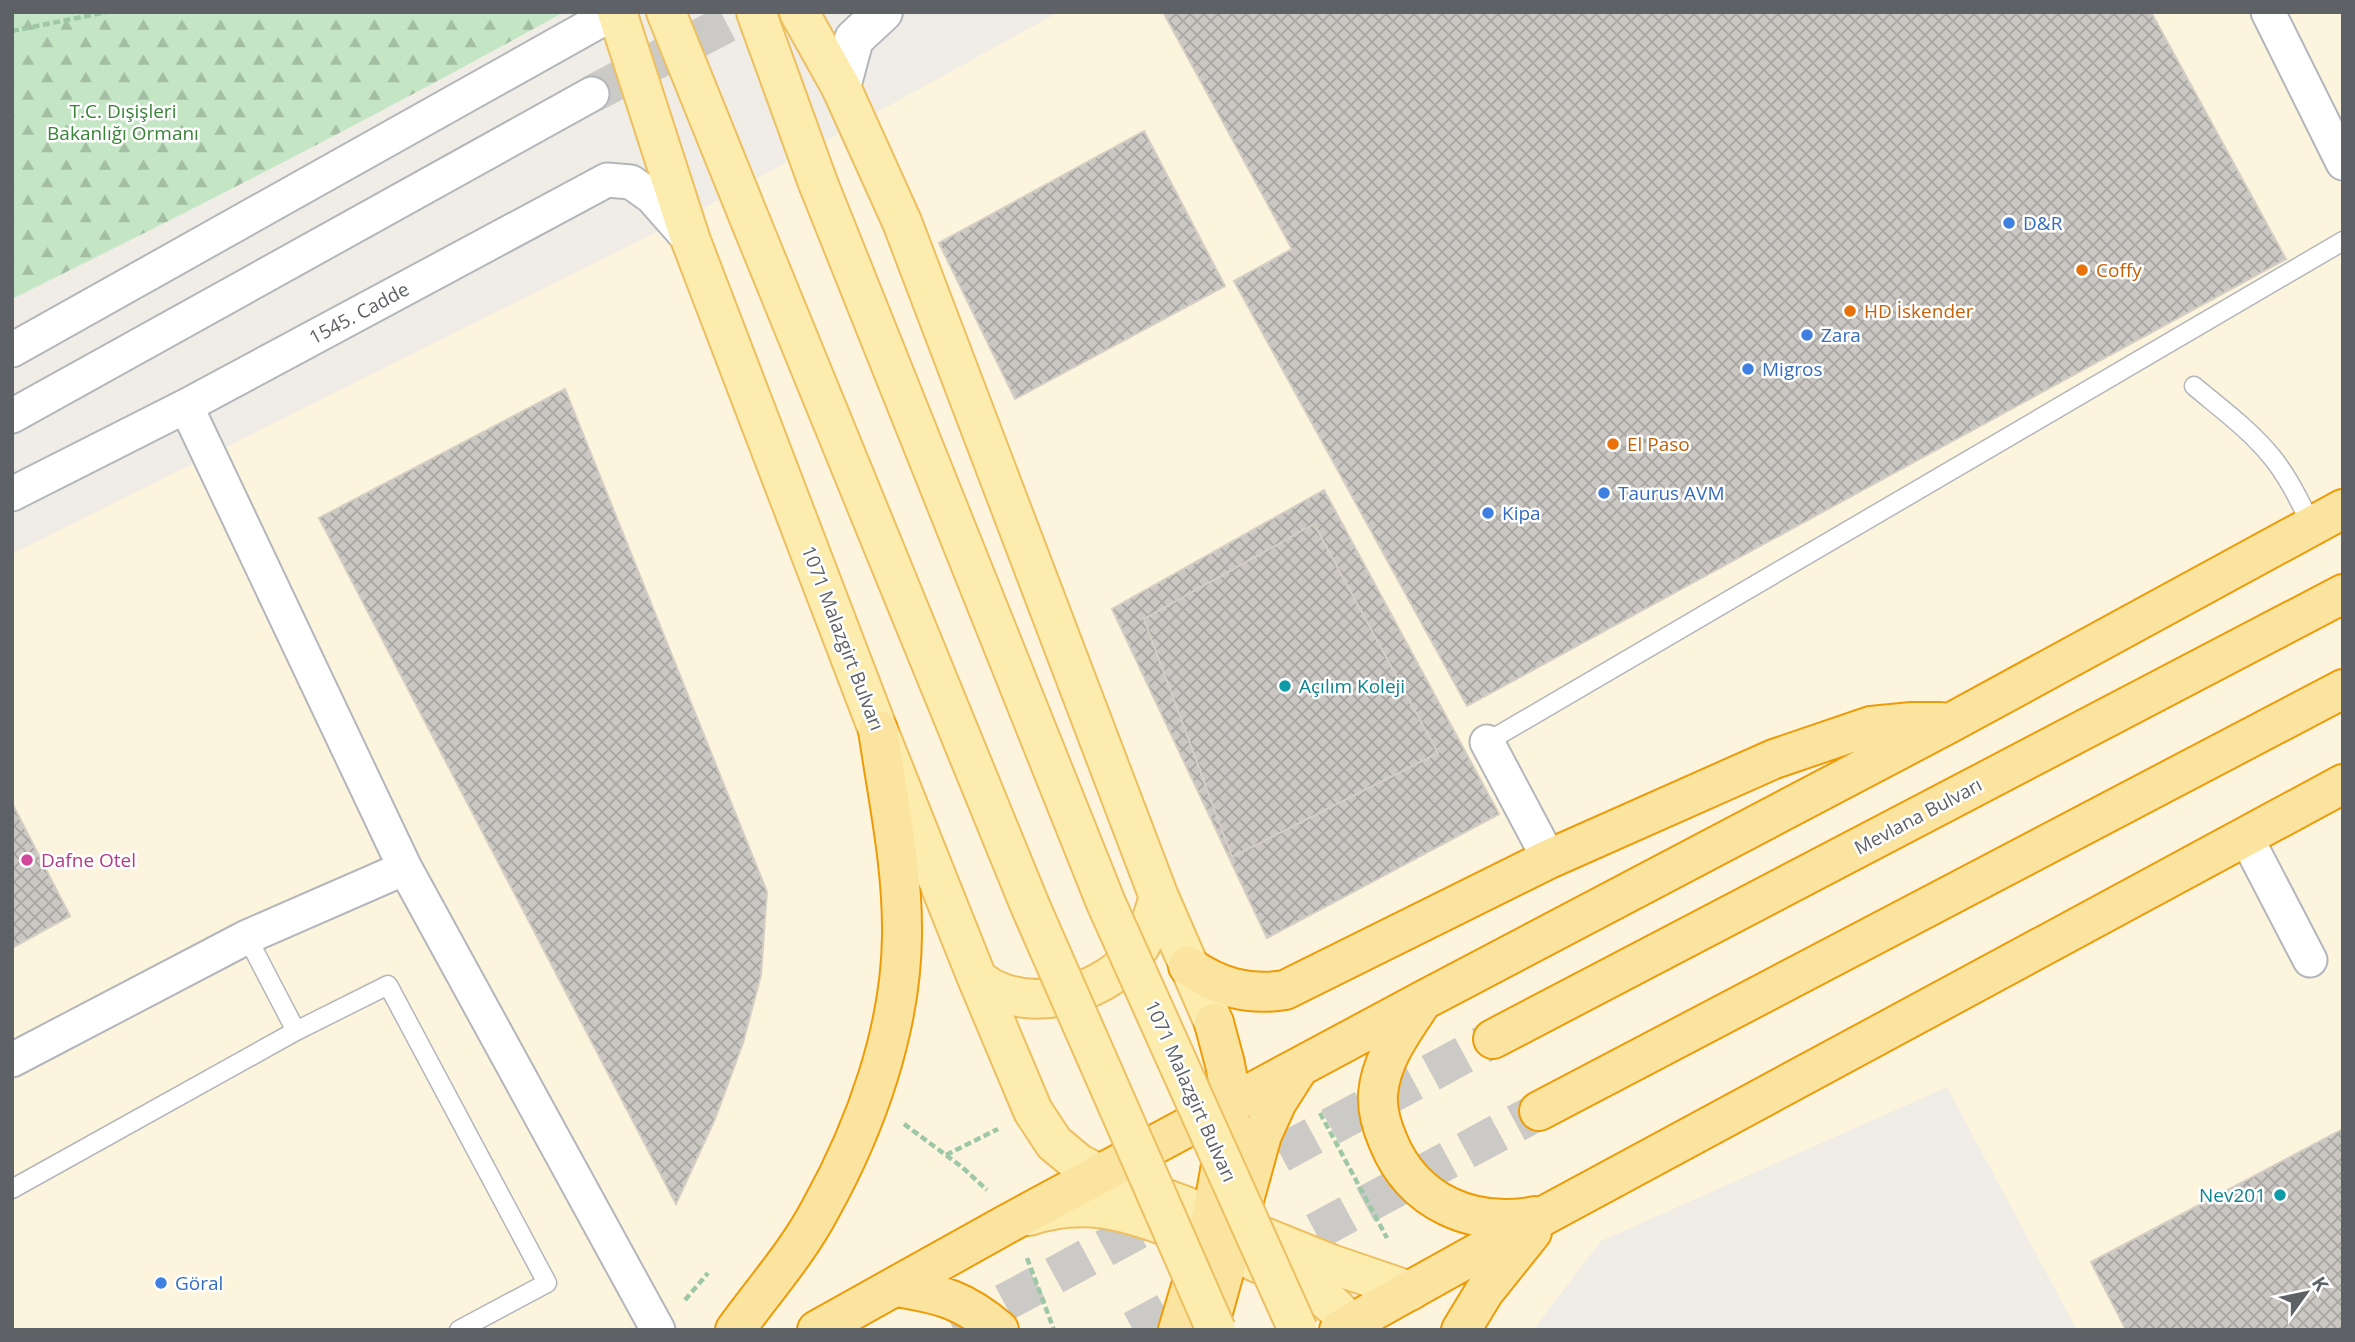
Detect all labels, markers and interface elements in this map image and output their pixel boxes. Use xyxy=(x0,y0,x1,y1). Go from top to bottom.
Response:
park label: T.C. Dışişleri Bakanlığı Ormanı xyxy=(47,98,199,146)
place label: D&R xyxy=(2023,210,2063,236)
marker: D&R xyxy=(2001,215,2017,231)
place label: Coffy xyxy=(2096,257,2142,283)
marker: Coffy xyxy=(2074,262,2090,278)
street label: 1545. Cadde xyxy=(304,276,414,350)
place label: HD İskender xyxy=(1864,298,1974,324)
marker: HD İskender xyxy=(1842,303,1858,319)
place label: Zara xyxy=(1821,322,1861,348)
marker: Zara xyxy=(1799,327,1815,343)
place label: Migros xyxy=(1762,356,1822,382)
marker: Migros xyxy=(1740,361,1756,377)
place label: El Paso xyxy=(1627,431,1690,457)
marker: El Paso xyxy=(1605,436,1621,452)
place label: Taurus AVM xyxy=(1618,480,1725,506)
marker: Taurus AVM xyxy=(1596,485,1612,501)
place label: Kipa xyxy=(1502,500,1541,526)
marker: Kipa xyxy=(1480,505,1496,521)
street label: 1071 Malazgirt Bulvarı xyxy=(796,542,890,734)
place label: Açılım Koleji xyxy=(1299,673,1405,699)
marker: Açılım Koleji xyxy=(1277,678,1293,694)
street label: Mevlana Bulvarı xyxy=(1850,771,1986,861)
place label: Dafne Otel xyxy=(41,847,136,873)
marker: Dafne Otel xyxy=(19,852,35,868)
street label: 1071 Malazgirt Bulvarı xyxy=(1139,996,1243,1186)
place label: Nev201 xyxy=(2199,1182,2266,1208)
marker: Nev201 xyxy=(2272,1187,2288,1203)
north arrow xyxy=(2271,1258,2341,1328)
place label: Göral xyxy=(175,1270,223,1296)
text: K xyxy=(2306,1271,2335,1296)
marker: Göral xyxy=(153,1275,169,1291)

